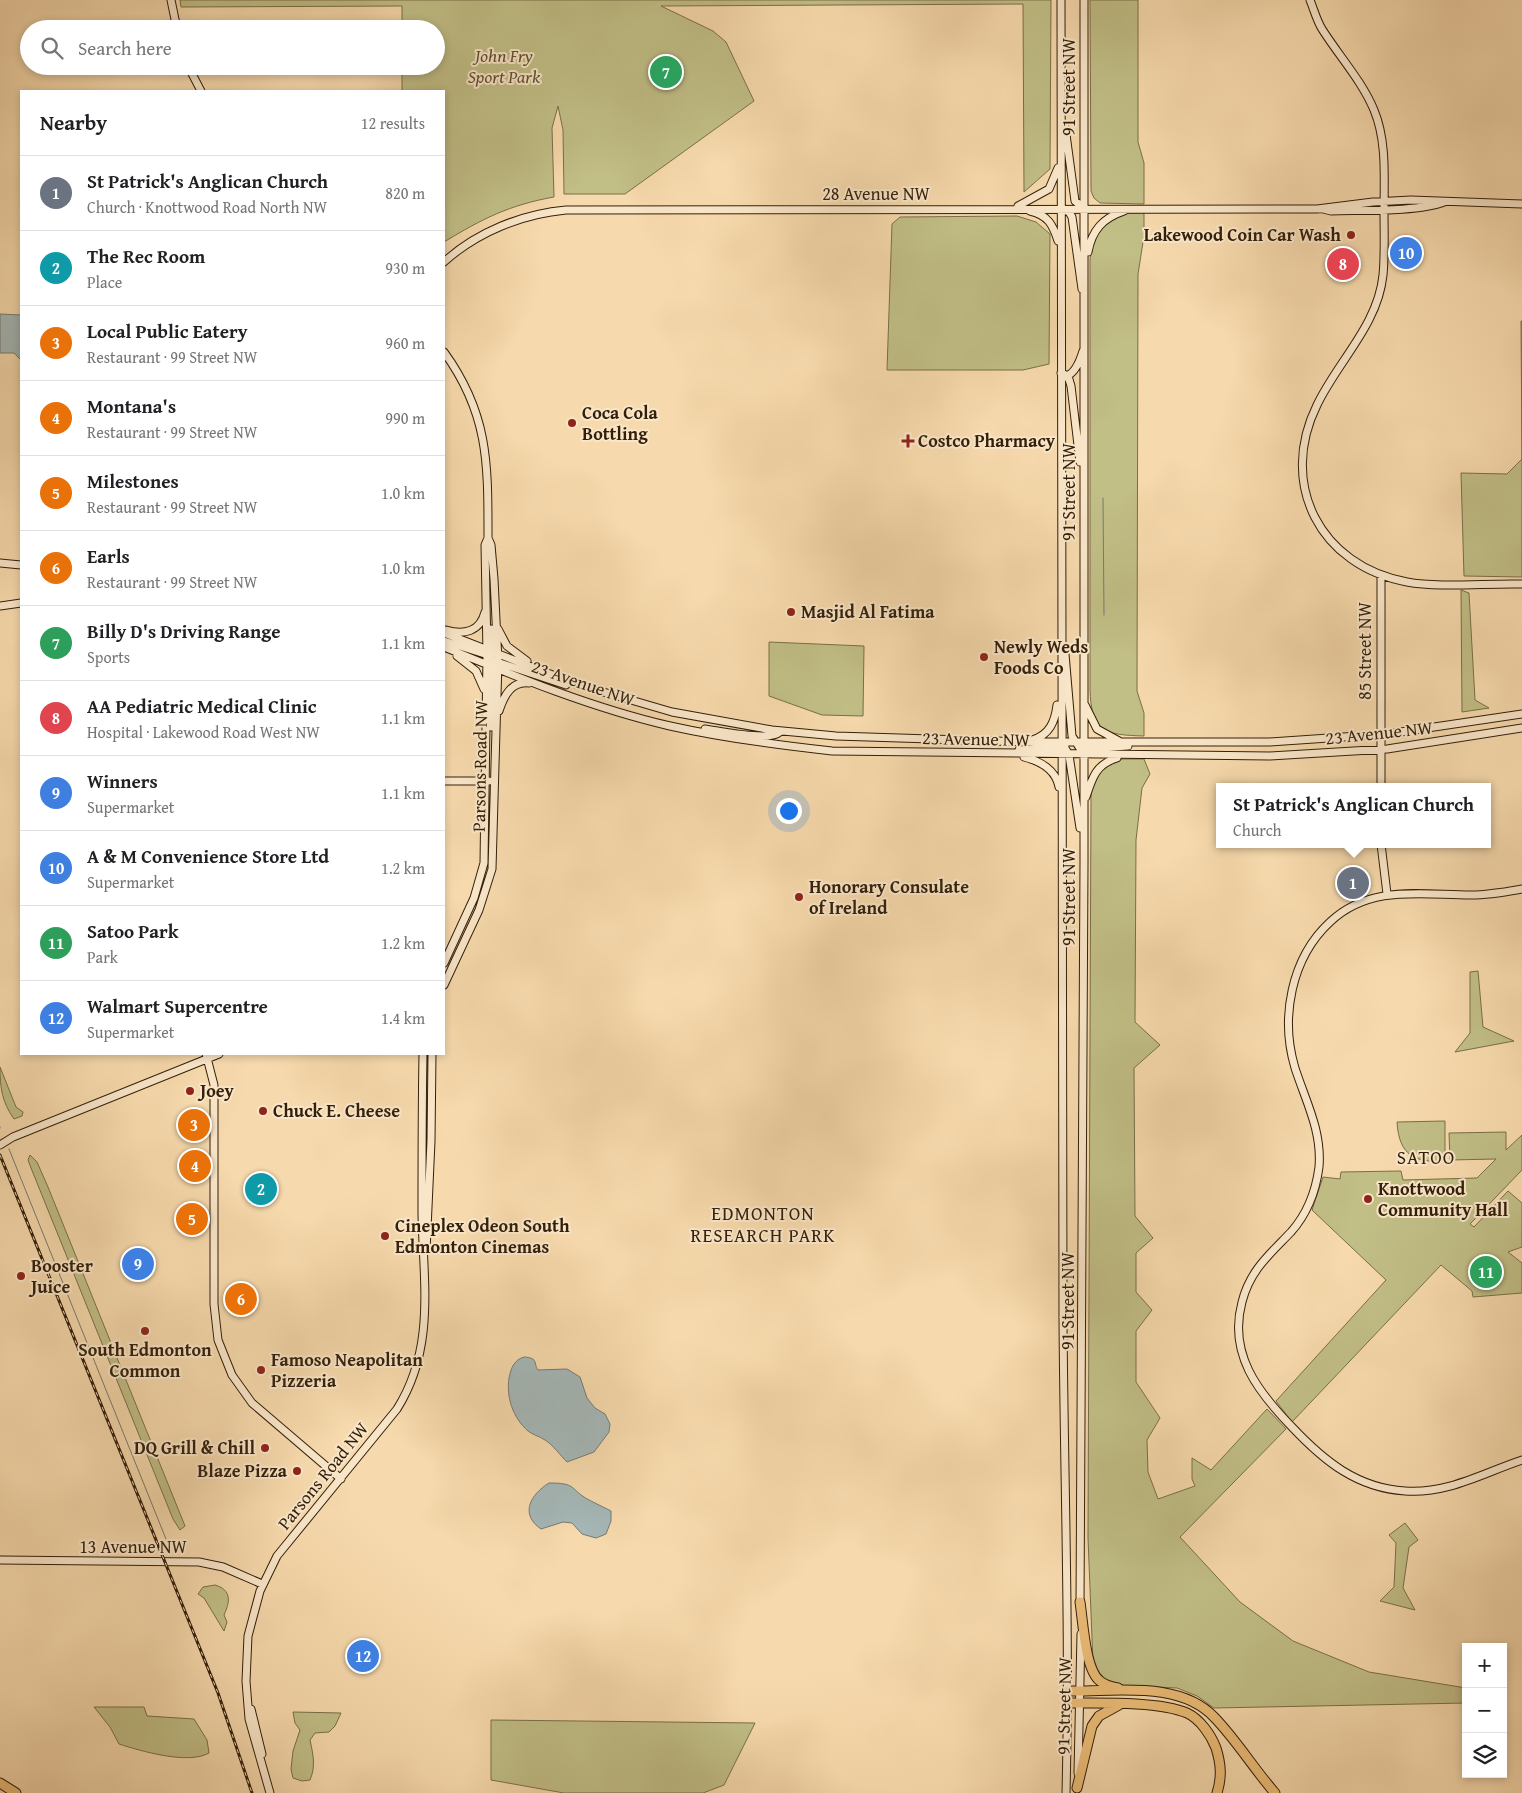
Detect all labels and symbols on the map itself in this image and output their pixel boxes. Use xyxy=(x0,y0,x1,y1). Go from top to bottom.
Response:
street label: 91 Street NW xyxy=(1055,37,1082,136)
park label: John Fry Sport Park xyxy=(468,42,541,90)
pin: 7 xyxy=(650,53,682,91)
street label: 28 Avenue NW xyxy=(822,180,931,207)
place label: Lakewood Coin Car Wash xyxy=(1144,221,1341,248)
marker: Lakewood Coin Car Wash xyxy=(1345,229,1357,241)
pin: 10 xyxy=(1390,234,1422,272)
pin: 8 xyxy=(1327,245,1359,283)
place label: Coca Cola Bottling xyxy=(582,399,659,447)
marker: Coca Cola Bottling xyxy=(566,417,578,429)
place label: Costco Pharmacy xyxy=(918,427,1056,454)
marker: Costco Pharmacy xyxy=(902,435,914,447)
street label: 91 Street NW xyxy=(1055,442,1082,541)
place label: Masjid Al Fatima xyxy=(801,598,935,625)
street label: 85 Street NW xyxy=(1351,601,1378,700)
marker: Masjid Al Fatima xyxy=(785,606,797,618)
place label: Newly Weds Foods Co xyxy=(994,633,1088,681)
marker: Newly Weds Foods Co xyxy=(978,651,990,663)
street label: 23 Avenue NW xyxy=(528,652,639,713)
street label: Parsons Road NW xyxy=(465,699,494,832)
street label: 23 Avenue NW xyxy=(1324,713,1435,752)
street label: 23 Avenue NW xyxy=(922,724,1031,753)
your location xyxy=(776,798,802,824)
street label: 91 Street NW xyxy=(1055,847,1082,946)
pin: 1 xyxy=(1337,864,1369,902)
place label: Honorary Consulate of Ireland xyxy=(809,873,969,921)
marker: Honorary Consulate of Ireland xyxy=(793,891,805,903)
place label: Joey xyxy=(197,1077,235,1104)
marker: Joey xyxy=(184,1085,196,1097)
place label: Chuck E. Cheese xyxy=(273,1097,400,1124)
marker: Chuck E. Cheese xyxy=(257,1105,269,1117)
pin: 3 xyxy=(178,1106,210,1144)
district label: SATOO xyxy=(1397,1143,1455,1171)
pin: 4 xyxy=(179,1147,211,1185)
pin: 2 xyxy=(245,1170,277,1208)
place label: Knottwood Community Hall xyxy=(1378,1175,1508,1223)
marker: Knottwood Community Hall xyxy=(1362,1193,1374,1205)
district label: EDMONTON RESEARCH PARK xyxy=(691,1199,835,1249)
pin: 5 xyxy=(176,1200,208,1238)
place label: Cineplex Odeon South Edmonton Cinemas xyxy=(395,1212,570,1260)
marker: Cineplex Odeon South Edmonton Cinemas xyxy=(379,1230,391,1242)
pin: 9 xyxy=(122,1245,154,1283)
street label: 91 Street NW xyxy=(1054,1251,1081,1350)
place label: Booster Juice xyxy=(28,1252,94,1300)
pin: 11 xyxy=(1470,1253,1502,1291)
marker: Booster Juice xyxy=(15,1270,27,1282)
pin: 6 xyxy=(225,1280,257,1318)
marker: South Edmonton Common xyxy=(139,1325,151,1337)
place label: South Edmonton Common xyxy=(78,1336,212,1384)
place label: Famoso Neapolitan Pizzeria xyxy=(271,1346,423,1394)
marker: Famoso Neapolitan Pizzeria xyxy=(255,1364,267,1376)
street label: Parsons Road NW xyxy=(271,1415,375,1535)
place label: DQ Grill & Chill xyxy=(134,1434,255,1461)
marker: DQ Grill & Chill xyxy=(259,1442,271,1454)
place label: Blaze Pizza xyxy=(197,1457,288,1484)
marker: Blaze Pizza xyxy=(291,1465,303,1477)
street label: 13 Avenue NW xyxy=(79,1533,188,1560)
pin: 12 xyxy=(347,1637,379,1675)
street label: 91 Street NW xyxy=(1049,1656,1078,1755)

